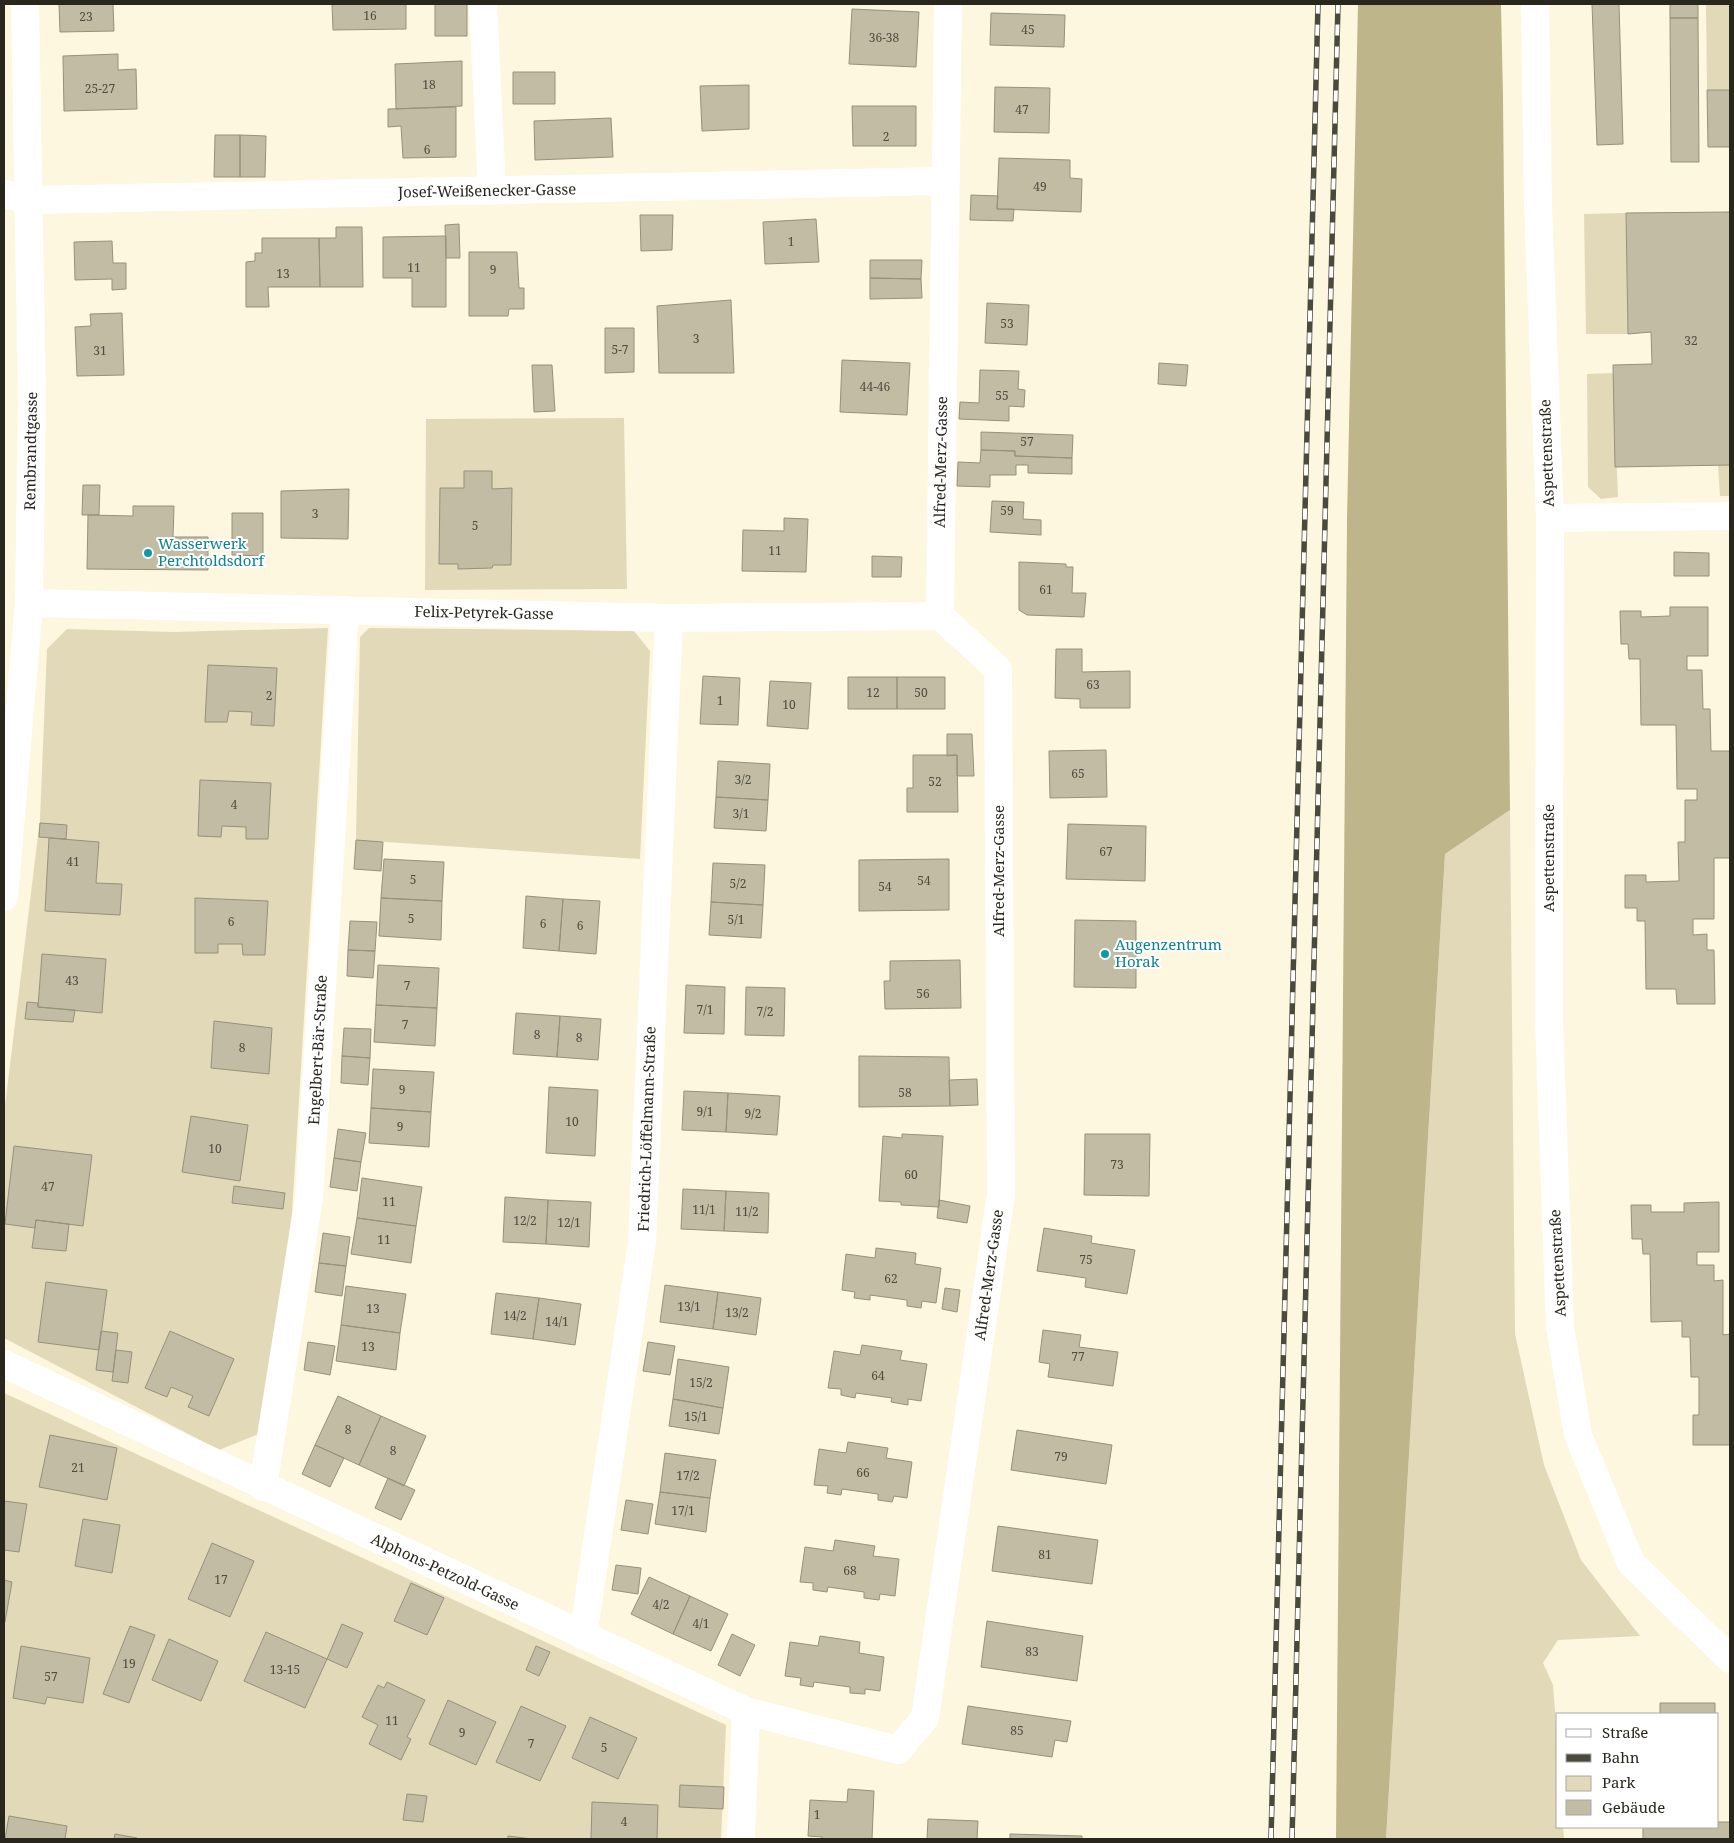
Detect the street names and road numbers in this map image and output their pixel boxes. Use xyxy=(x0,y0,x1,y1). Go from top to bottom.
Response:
street label: Josef-Weißenecker-Gasse xyxy=(397,178,576,202)
street label: Rembrandtgasse xyxy=(19,391,41,510)
street label: Alfred-Merz-Gasse xyxy=(929,396,951,528)
street label: Aspettenstraße xyxy=(1534,399,1558,507)
street label: Felix-Petyrek-Gasse xyxy=(414,601,554,623)
street label: Aspettenstraße xyxy=(1538,804,1558,912)
street label: Alfred-Merz-Gasse xyxy=(988,805,1008,937)
street label: Engelbert-Bär-Straße xyxy=(303,974,331,1126)
street label: Friedrich-Löffelmann-Straße xyxy=(632,1026,660,1232)
street label: Alfred-Merz-Gasse xyxy=(969,1208,1007,1342)
street label: Aspettenstraße xyxy=(1544,1209,1570,1317)
street label: Alphons-Petzold-Gasse xyxy=(368,1528,523,1614)

